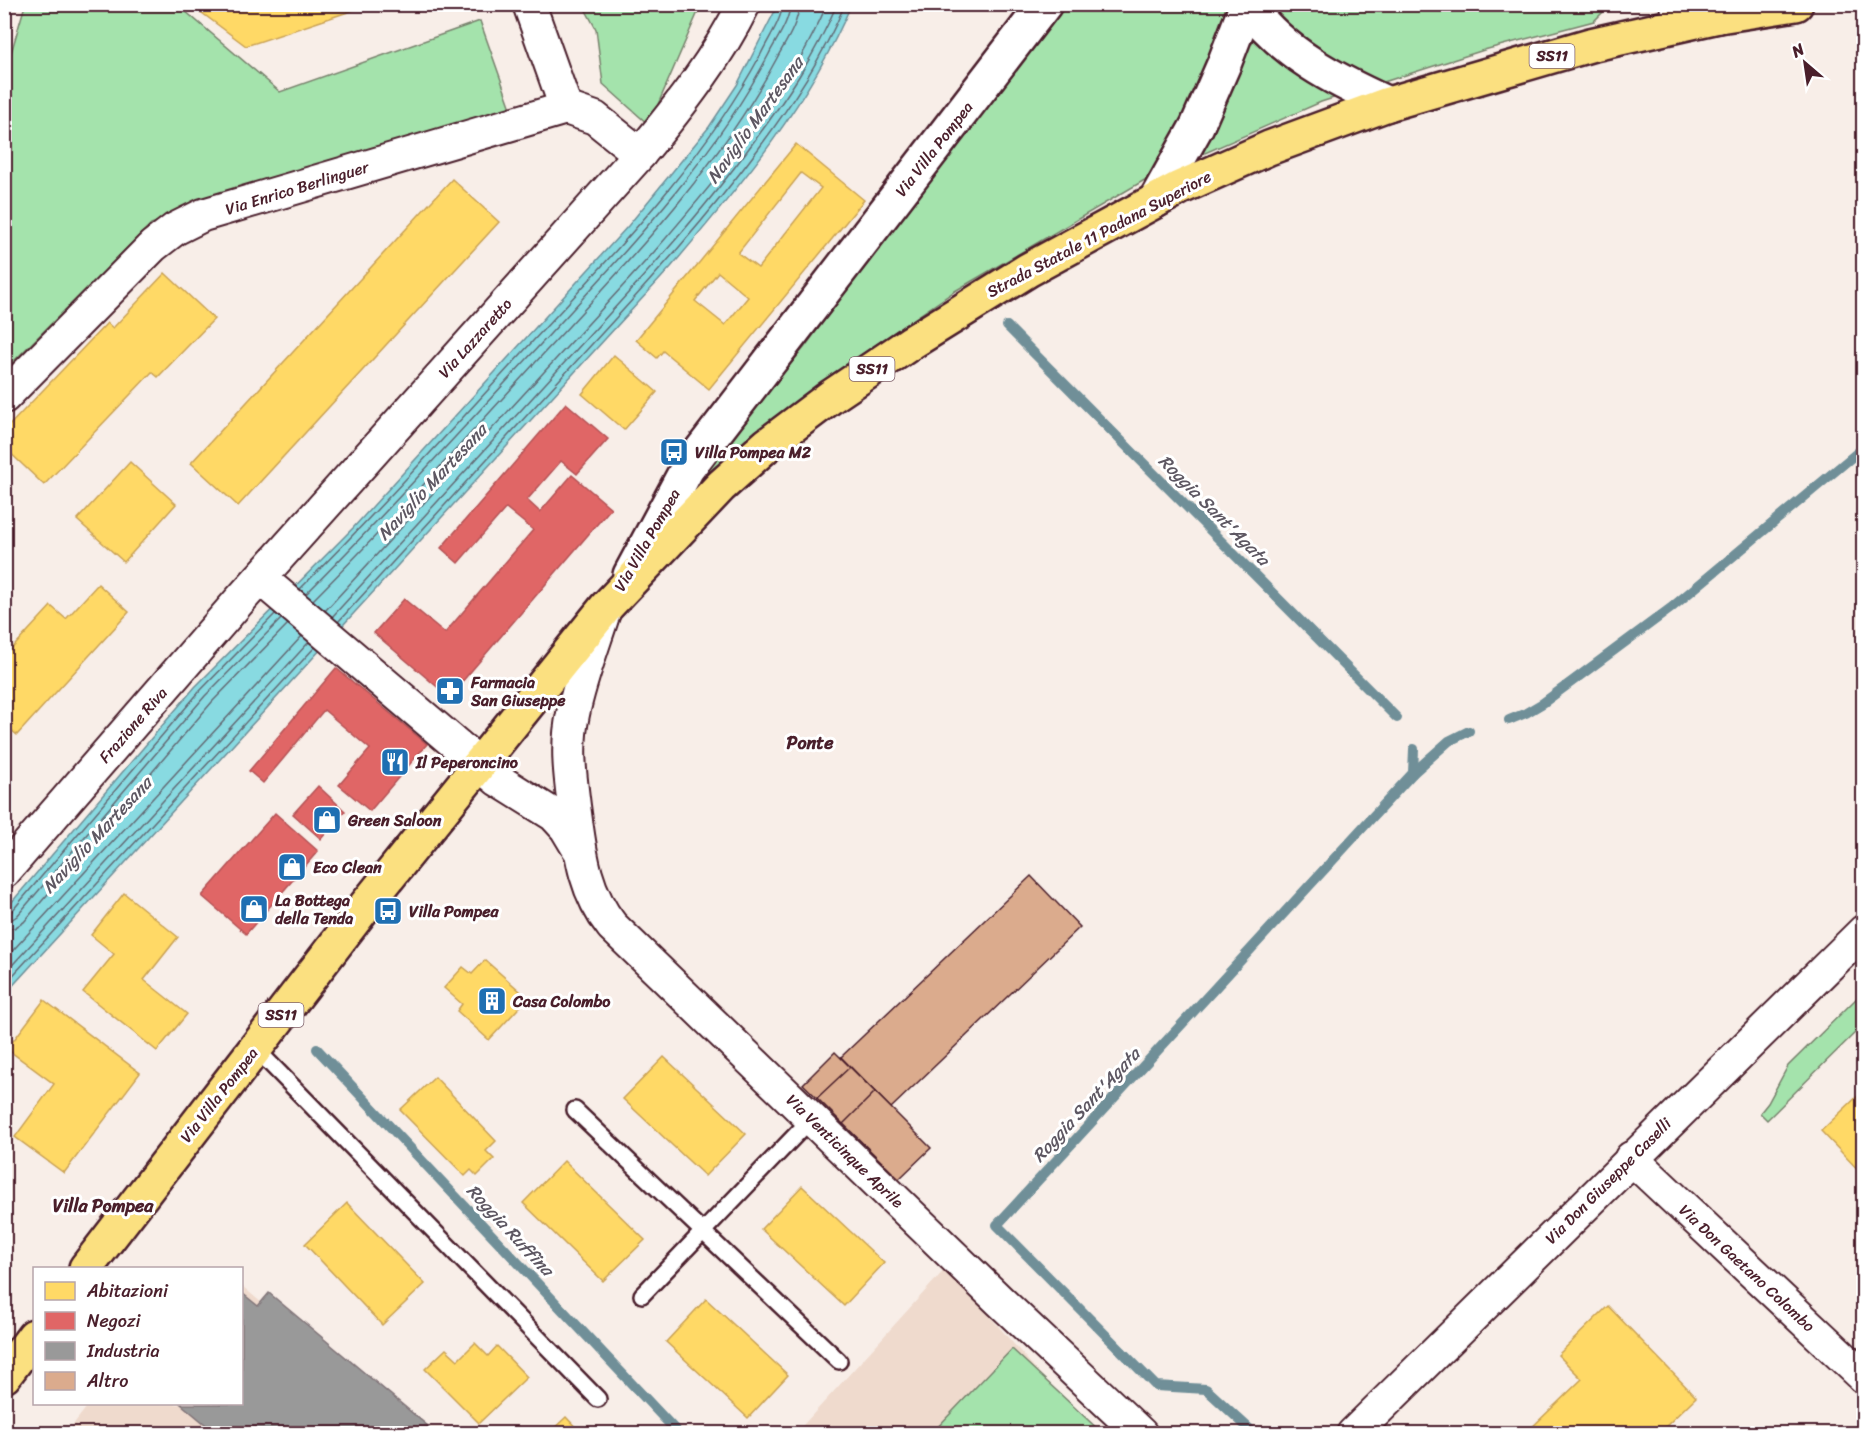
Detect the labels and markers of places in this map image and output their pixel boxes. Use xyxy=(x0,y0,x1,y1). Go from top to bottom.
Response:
bus stop icon: Villa Pompea M2 xyxy=(658,436,690,468)
place label: Villa Pompea M2 xyxy=(695,438,812,467)
place label: Farmacia San Giuseppe xyxy=(470,668,566,715)
pharmacy icon: Farmacia San Giuseppe xyxy=(434,675,466,707)
restaurant icon: Il Peperoncino xyxy=(379,746,411,778)
place label: Il Peperoncino xyxy=(415,748,519,777)
shop icon: Green Saloon xyxy=(311,804,343,836)
place label: Green Saloon xyxy=(347,806,442,835)
shop icon: Eco Clean xyxy=(276,851,308,883)
place label: Eco Clean xyxy=(313,853,382,882)
place label: La Bottega della Tenda xyxy=(275,886,353,933)
shop icon: La Bottega della Tenda xyxy=(238,893,270,925)
bus stop icon: Villa Pompea xyxy=(372,895,404,927)
place label: Villa Pompea xyxy=(409,897,500,926)
building icon: Casa Colombo xyxy=(476,985,508,1017)
place label: Casa Colombo xyxy=(512,987,611,1016)

